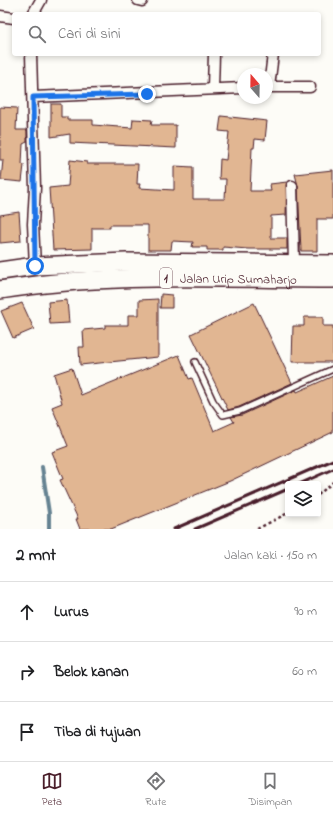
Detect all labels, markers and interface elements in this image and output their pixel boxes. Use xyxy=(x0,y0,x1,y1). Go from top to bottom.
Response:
search box xyxy=(12,12,321,56)
icon: search xyxy=(26,23,48,45)
text: Cari di sini xyxy=(58,23,121,45)
north arrow xyxy=(237,68,273,104)
route end xyxy=(138,85,156,103)
route start xyxy=(26,257,44,275)
road number: 1 xyxy=(160,268,172,288)
street label: Jalan Urip Sumaharjo xyxy=(180,270,297,290)
map controls xyxy=(285,481,321,517)
button: layers xyxy=(285,481,321,517)
text: 2 mnt xyxy=(16,543,56,568)
text: Jalan kaki · 150 m xyxy=(224,546,317,565)
icon: ahead xyxy=(16,601,38,623)
text: Lurus xyxy=(54,601,89,623)
text: 90 m xyxy=(294,602,317,621)
icon: right xyxy=(16,661,38,683)
text: Belok kanan xyxy=(54,661,129,683)
text: 60 m xyxy=(292,662,317,681)
icon: arrive xyxy=(16,721,38,743)
text: Tiba di tujuan xyxy=(54,721,141,743)
tab: Peta xyxy=(41,770,63,810)
tab: Rute xyxy=(145,770,167,810)
tab: Disimpan xyxy=(249,770,292,810)

